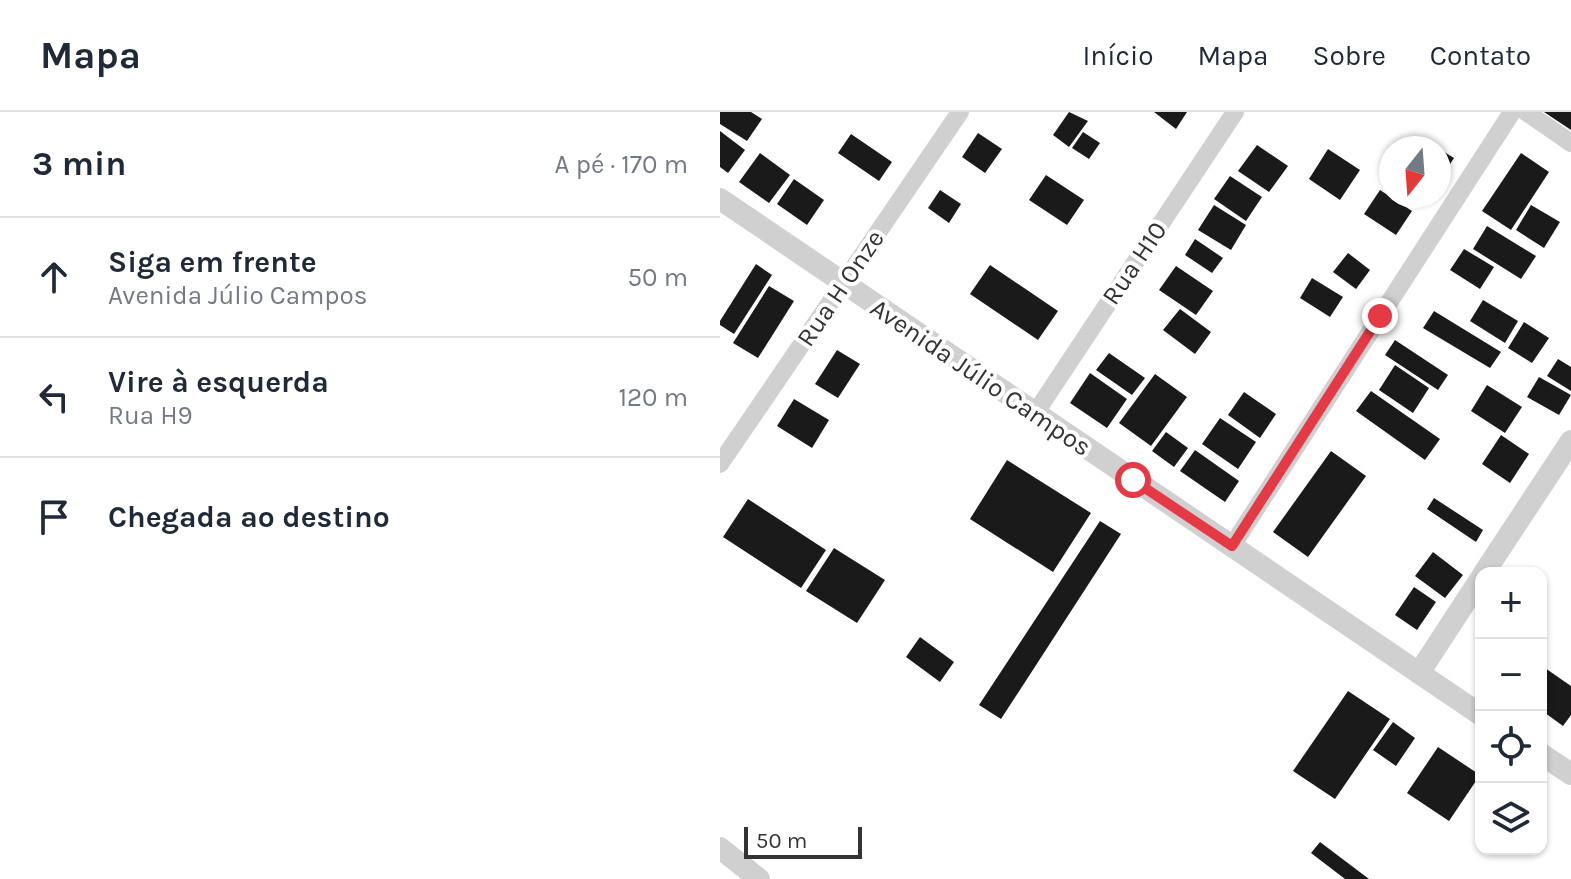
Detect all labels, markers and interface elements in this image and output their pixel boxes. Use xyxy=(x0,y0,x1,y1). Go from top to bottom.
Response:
text: Mapa xyxy=(40,33,141,78)
text: Início xyxy=(1082,39,1154,72)
text: Mapa xyxy=(1198,39,1269,72)
text: Sobre xyxy=(1313,39,1386,72)
text: Contato xyxy=(1430,39,1531,72)
north arrow xyxy=(1379,136,1451,208)
text: 3 min xyxy=(32,144,126,184)
text: A pé · 170 m xyxy=(555,149,688,180)
street label: Rua H10 xyxy=(1095,216,1173,311)
street label: Rua H Onze xyxy=(790,224,891,352)
text: Siga em frente xyxy=(108,244,317,280)
icon: ahead xyxy=(32,255,76,299)
text: 50 m xyxy=(627,262,688,293)
text: Avenida Júlio Campos xyxy=(108,280,367,311)
street label: Avenida Júlio Campos xyxy=(865,292,1097,463)
route end xyxy=(1362,298,1398,334)
text: Vire à esquerda xyxy=(108,364,329,400)
icon: left xyxy=(32,375,76,419)
text: 120 m xyxy=(618,382,688,413)
text: Rua H9 xyxy=(108,400,193,431)
route start xyxy=(1115,462,1151,498)
icon: arrive xyxy=(32,495,76,539)
text: Chegada ao destino xyxy=(108,499,390,535)
map controls xyxy=(1475,567,1547,855)
button: + xyxy=(1475,567,1547,639)
button: − xyxy=(1475,639,1547,711)
button: locate xyxy=(1475,711,1547,783)
button: layers xyxy=(1475,783,1547,855)
scale bar xyxy=(744,823,862,859)
text: 50 m xyxy=(756,828,807,854)

